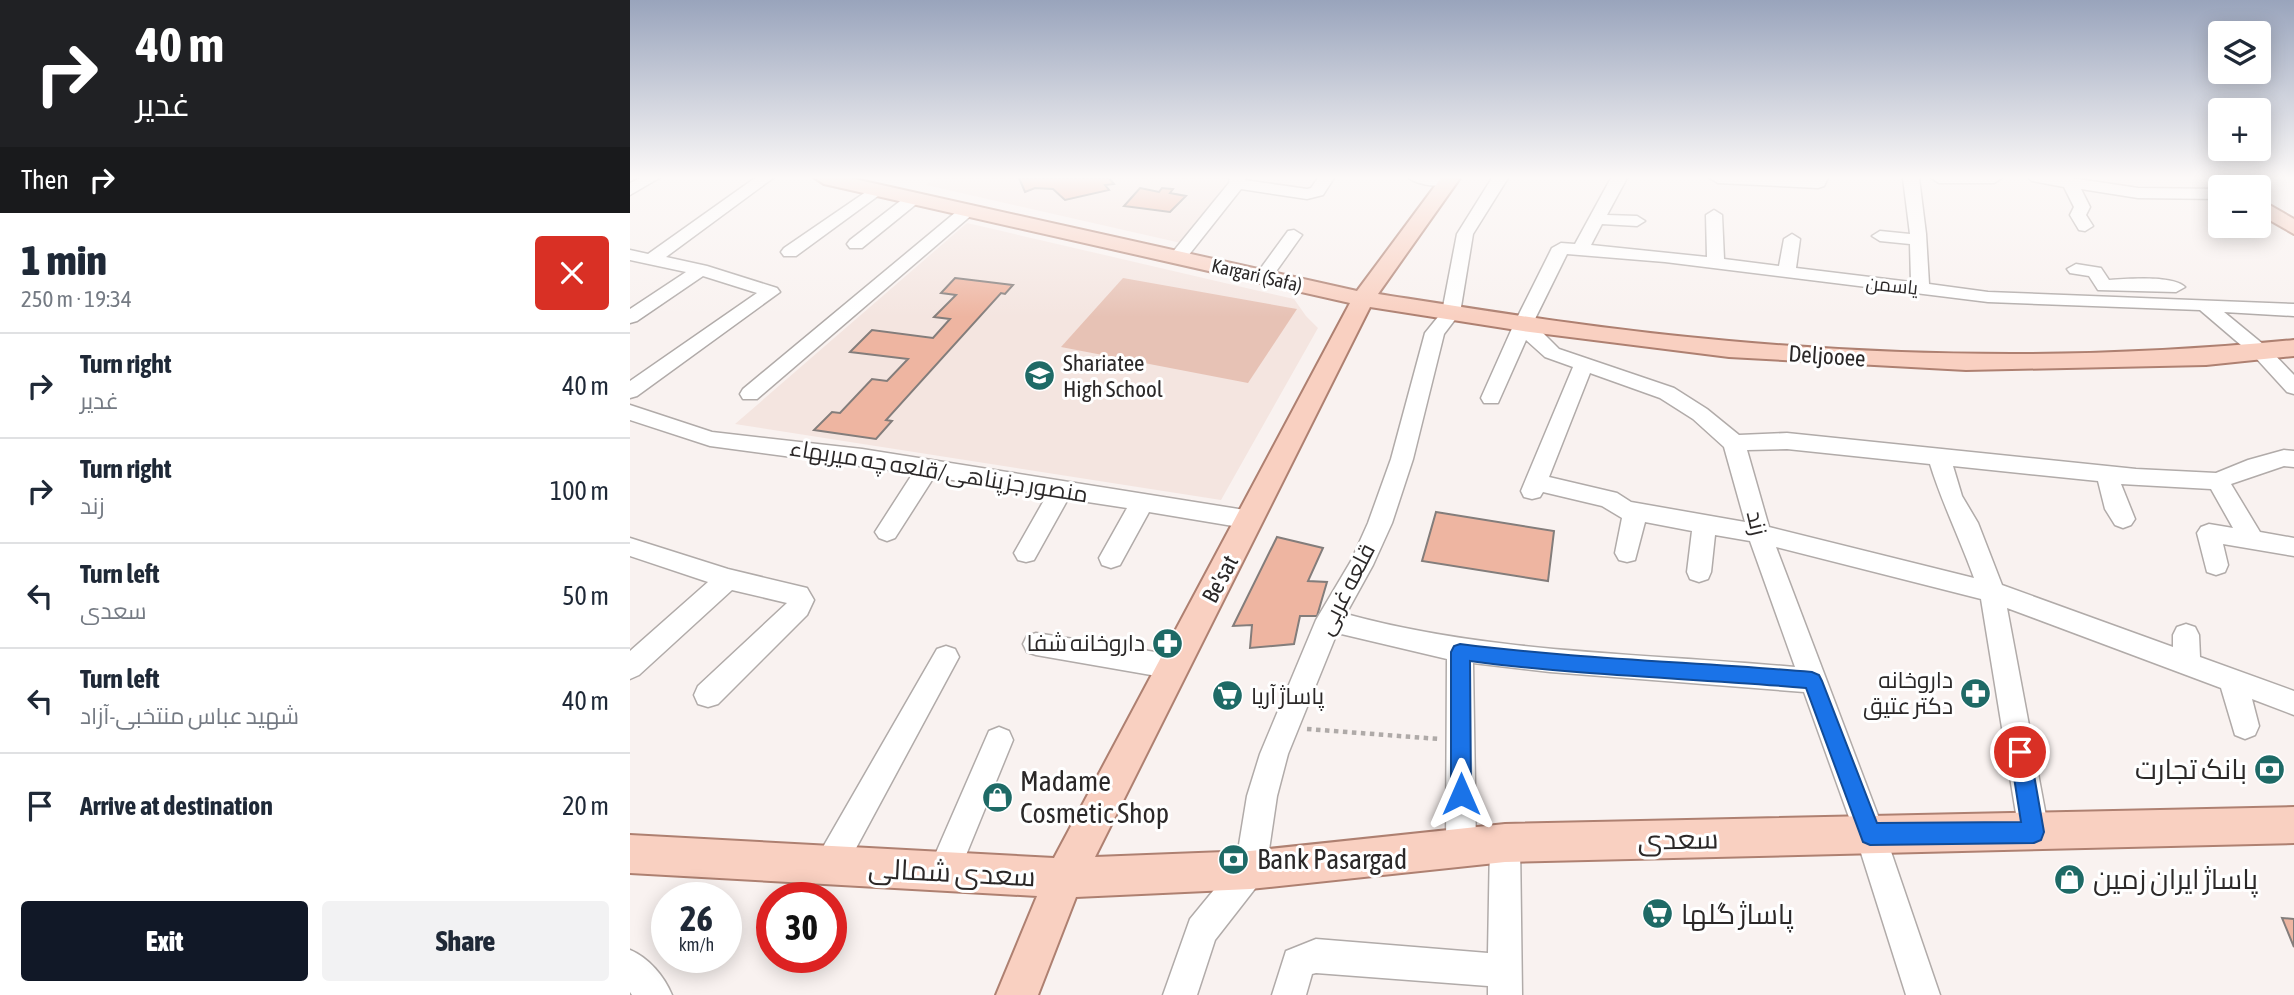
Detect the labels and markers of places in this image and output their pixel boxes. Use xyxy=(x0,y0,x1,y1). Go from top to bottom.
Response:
place label: Shariatee High School xyxy=(1063,350,1163,402)
school or university icon: Shariatee High School xyxy=(1023,359,1057,393)
pharmacy icon: داروخانه شفا xyxy=(1151,626,1185,660)
place label: داروخانه شفا xyxy=(1026,630,1145,656)
place label: داروخانه دکتر عتیق xyxy=(1863,667,1953,720)
pharmacy icon: داروخانه دکتر عتیق xyxy=(1959,676,1993,710)
supermarket icon: پاساژ آریا xyxy=(1211,679,1245,713)
place label: پاساژ آریا xyxy=(1251,683,1324,711)
pin xyxy=(1990,722,2050,782)
bank icon: بانک تجارت xyxy=(2253,752,2287,786)
place label: بانک تجارت xyxy=(2135,753,2247,785)
place label: Madame Cosmetic Shop xyxy=(1020,765,1169,829)
shop icon: Madame Cosmetic Shop xyxy=(980,780,1014,814)
bank icon: Bank Pasargad xyxy=(1217,842,1251,876)
place label: Bank Pasargad xyxy=(1257,843,1407,875)
shop icon: پاساژ ایران زمین xyxy=(2053,862,2087,896)
place label: پاساژ ایران زمین xyxy=(2093,863,2258,898)
supermarket icon: پاساژ گلها xyxy=(1641,897,1675,931)
place label: پاساژ گلها xyxy=(1681,898,1794,933)

